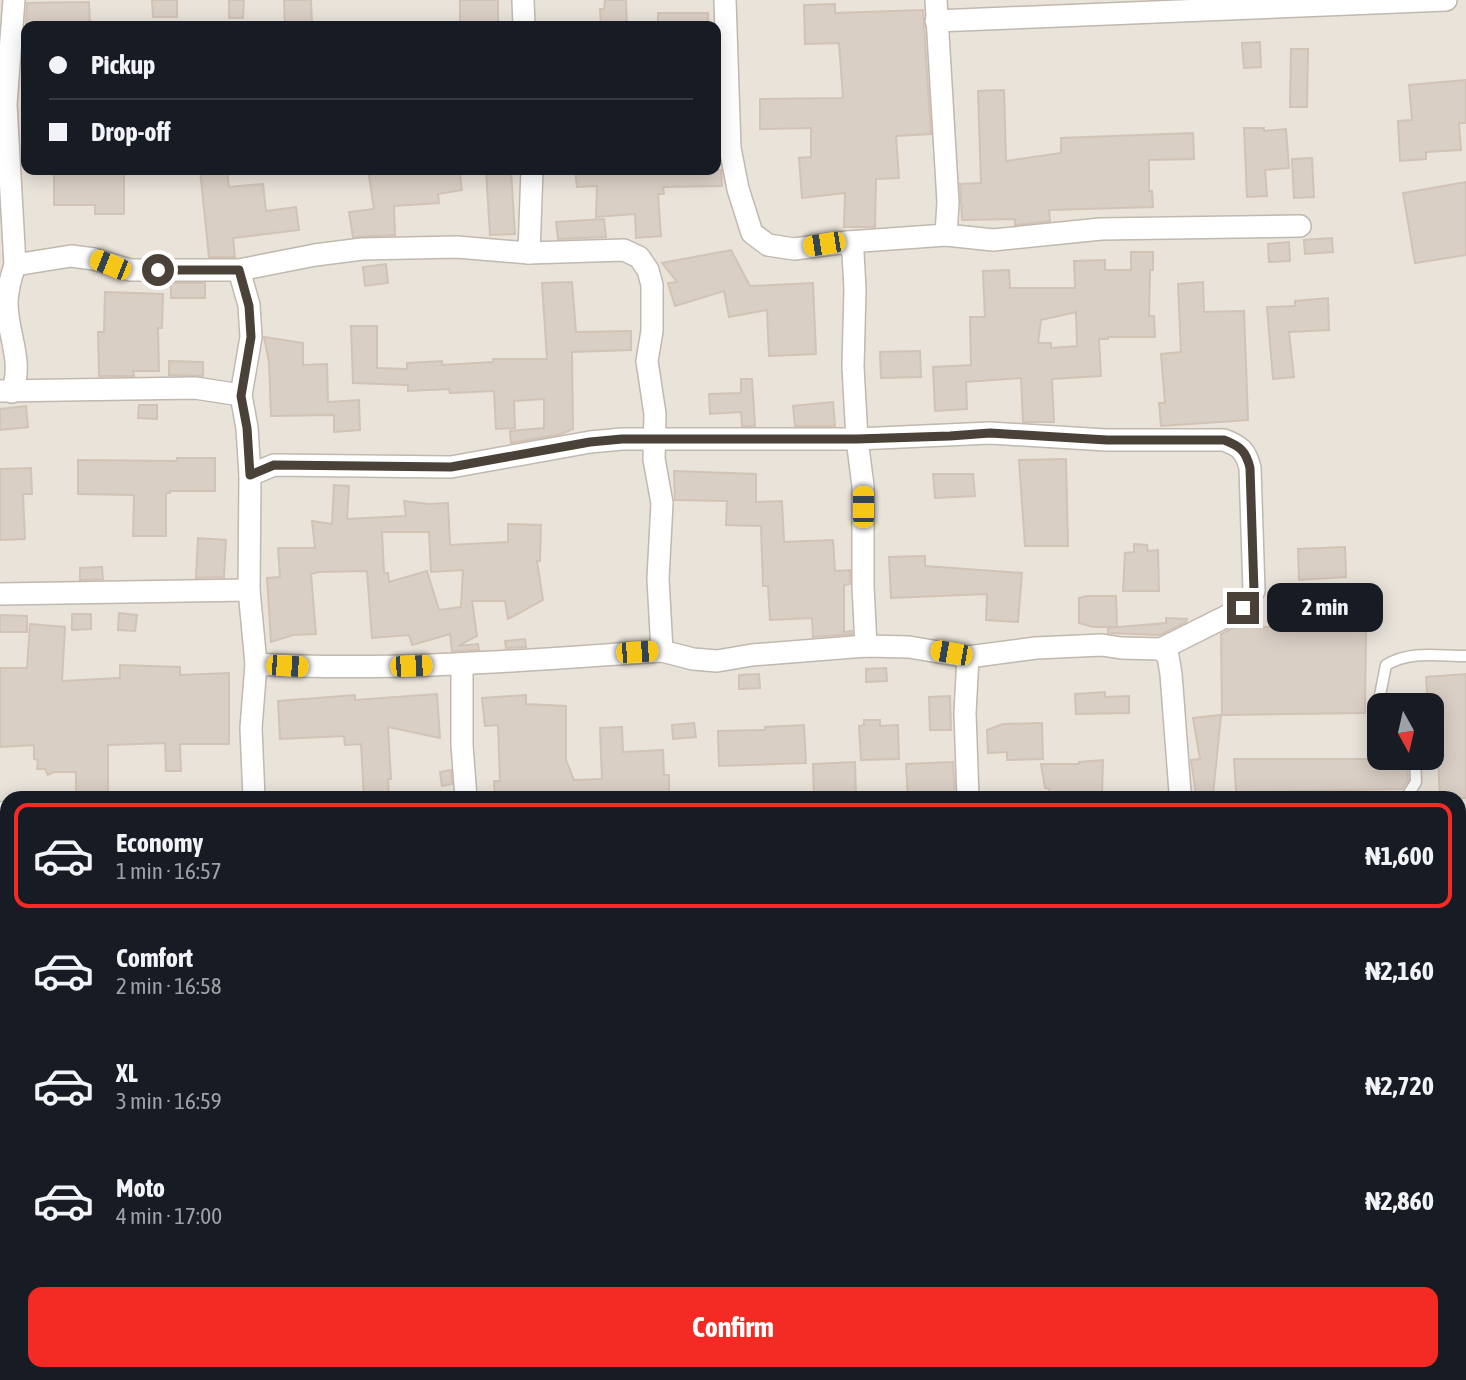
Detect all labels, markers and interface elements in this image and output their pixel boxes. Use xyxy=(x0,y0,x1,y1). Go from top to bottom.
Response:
text: Pickup xyxy=(91,50,155,80)
text: Drop-off xyxy=(91,117,171,147)
car xyxy=(802,230,847,258)
car xyxy=(87,247,134,283)
route start xyxy=(142,254,174,286)
car xyxy=(853,486,874,528)
callout: 2 min xyxy=(1268,584,1383,632)
route end xyxy=(1227,592,1259,624)
text: 2 min xyxy=(1302,594,1348,620)
car xyxy=(929,639,974,667)
car xyxy=(616,640,659,664)
car xyxy=(266,654,309,678)
car xyxy=(390,655,433,677)
north arrow xyxy=(1367,693,1444,770)
map controls xyxy=(1367,693,1444,770)
icon: car xyxy=(32,824,95,887)
text: Economy xyxy=(116,828,203,858)
text: ₦1,600 xyxy=(1365,841,1434,871)
text: 1 min · 16:57 xyxy=(116,858,222,884)
icon: car xyxy=(32,939,95,1002)
text: Comfort xyxy=(116,943,193,973)
text: ₦2,160 xyxy=(1365,956,1434,986)
text: 2 min · 16:58 xyxy=(116,973,222,999)
icon: car xyxy=(32,1054,95,1117)
text: XL xyxy=(116,1058,138,1088)
text: ₦2,720 xyxy=(1365,1071,1434,1101)
text: 3 min · 16:59 xyxy=(116,1088,222,1114)
icon: car xyxy=(32,1169,95,1232)
text: Moto xyxy=(116,1173,165,1203)
text: ₦2,860 xyxy=(1365,1186,1434,1216)
text: 4 min · 17:00 xyxy=(116,1203,222,1229)
button: Confirm xyxy=(28,1287,1438,1367)

